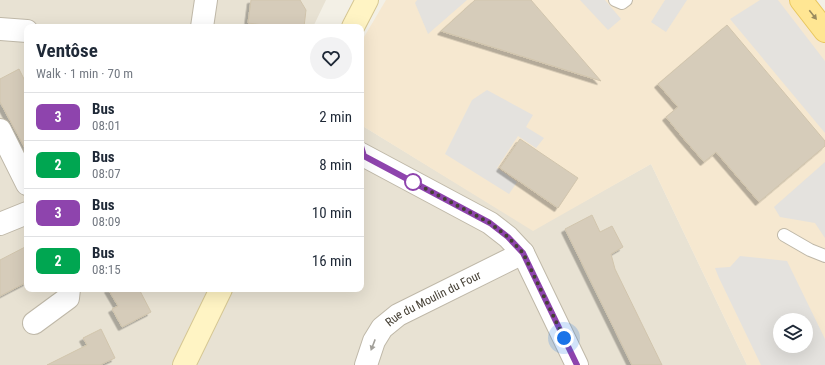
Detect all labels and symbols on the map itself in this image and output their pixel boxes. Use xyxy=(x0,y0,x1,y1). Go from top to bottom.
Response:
one-way arrow xyxy=(809,10,817,21)
unlabelled marker xyxy=(404,173,422,191)
street label: Rue du Moulin du Four xyxy=(383,268,484,329)
your location xyxy=(554,328,574,348)
one-way arrow xyxy=(370,340,376,352)

